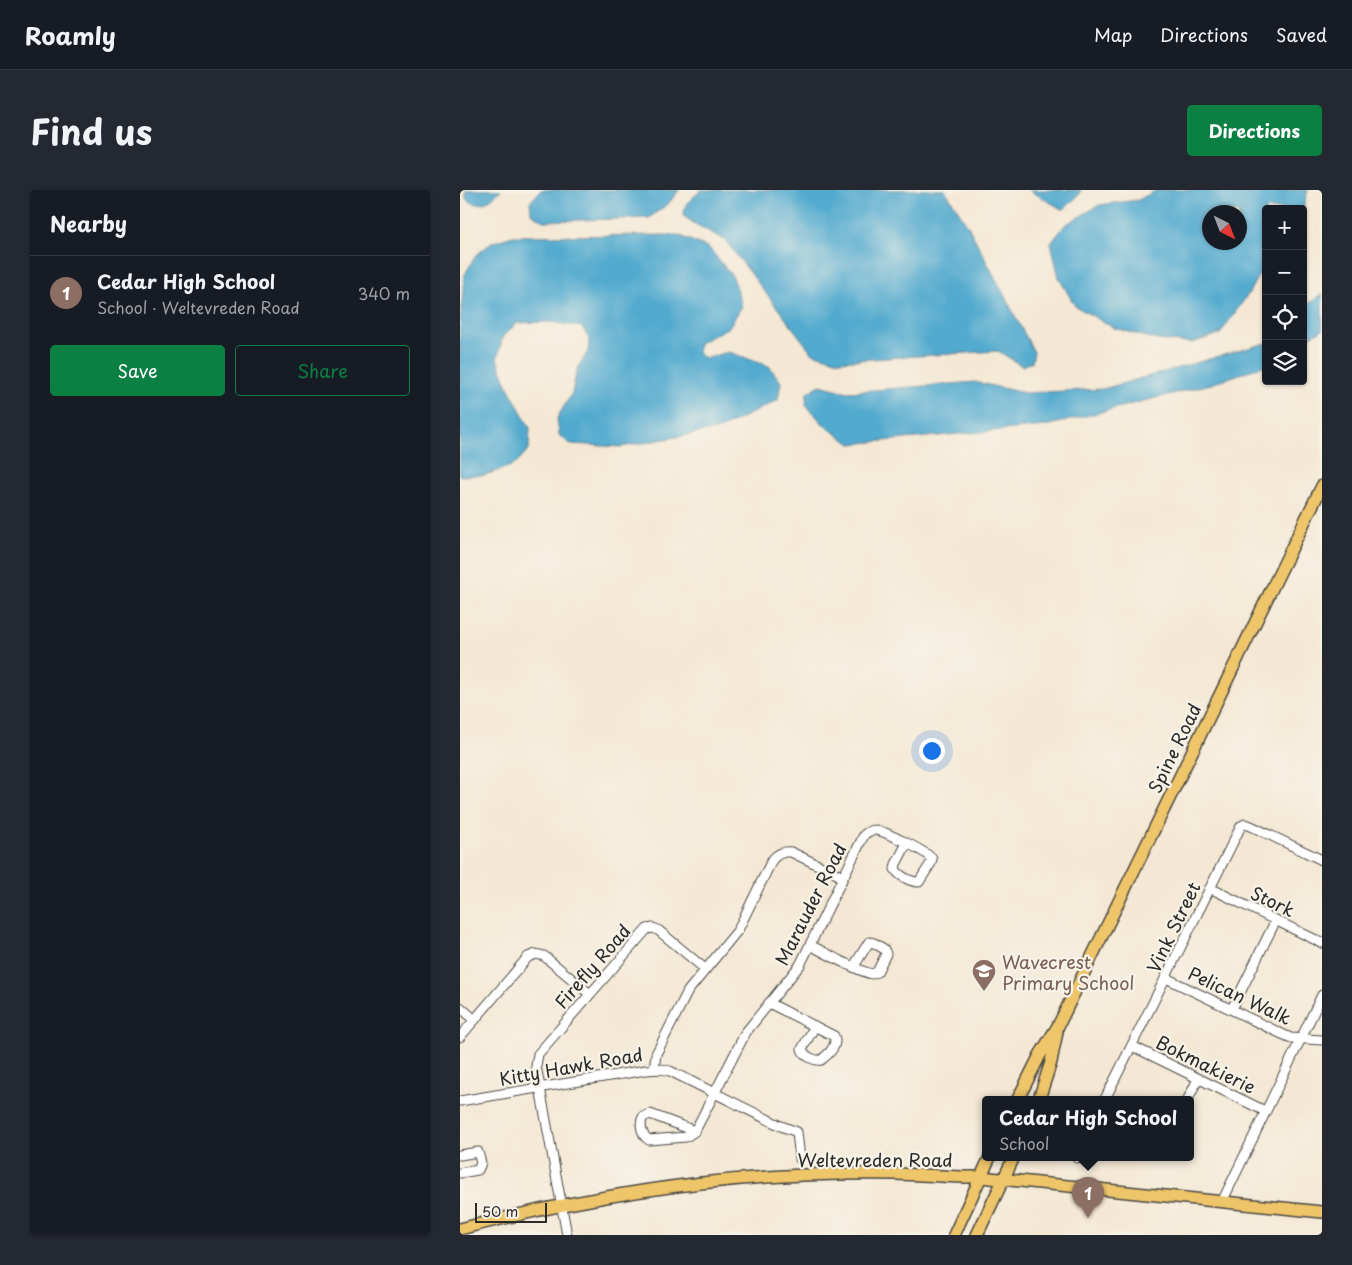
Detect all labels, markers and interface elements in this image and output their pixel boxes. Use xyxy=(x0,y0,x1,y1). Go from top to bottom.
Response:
text: Roamly xyxy=(25,17,116,53)
text: Map xyxy=(1094,21,1132,48)
text: Directions xyxy=(1160,21,1248,48)
text: Saved xyxy=(1276,21,1327,48)
text: Find us xyxy=(30,104,152,157)
button: Directions xyxy=(1187,105,1322,156)
north arrow xyxy=(1202,205,1247,250)
map controls xyxy=(1262,205,1307,385)
button: + xyxy=(1262,205,1307,250)
text: Nearby xyxy=(50,207,127,239)
button: − xyxy=(1262,250,1307,295)
text: Cedar High School xyxy=(97,267,275,295)
text: 1 xyxy=(62,281,70,305)
text: 340 m xyxy=(358,281,410,305)
text: School · Weltevreden Road xyxy=(97,295,300,319)
button: locate xyxy=(1262,295,1307,340)
button: layers xyxy=(1262,340,1307,385)
button: Save xyxy=(50,345,225,396)
button: Share xyxy=(235,345,410,396)
street label: Spine Road xyxy=(1141,699,1207,797)
your location xyxy=(919,738,945,764)
street label: Marauder Road xyxy=(768,838,852,970)
street label: Vink Street xyxy=(1139,877,1207,977)
street label: Stork xyxy=(1246,879,1300,923)
street label: Firefly Road xyxy=(548,918,636,1014)
place label: Wavecrest Primary School xyxy=(1002,948,1134,996)
school or university icon: Wavecrest Primary School xyxy=(971,958,997,992)
street label: Pelican Walk xyxy=(1184,959,1296,1031)
street label: Bokmakierie xyxy=(1152,1028,1260,1100)
street label: Kitty Hawk Road xyxy=(497,1040,645,1092)
popup xyxy=(982,1096,1194,1161)
text: Cedar High School xyxy=(999,1103,1177,1131)
text: School xyxy=(999,1131,1049,1155)
street label: Weltevreden Road xyxy=(797,1146,953,1173)
pin: 1 xyxy=(1072,1177,1104,1218)
scale bar xyxy=(475,1200,548,1223)
text: 50 m xyxy=(482,1201,518,1222)

